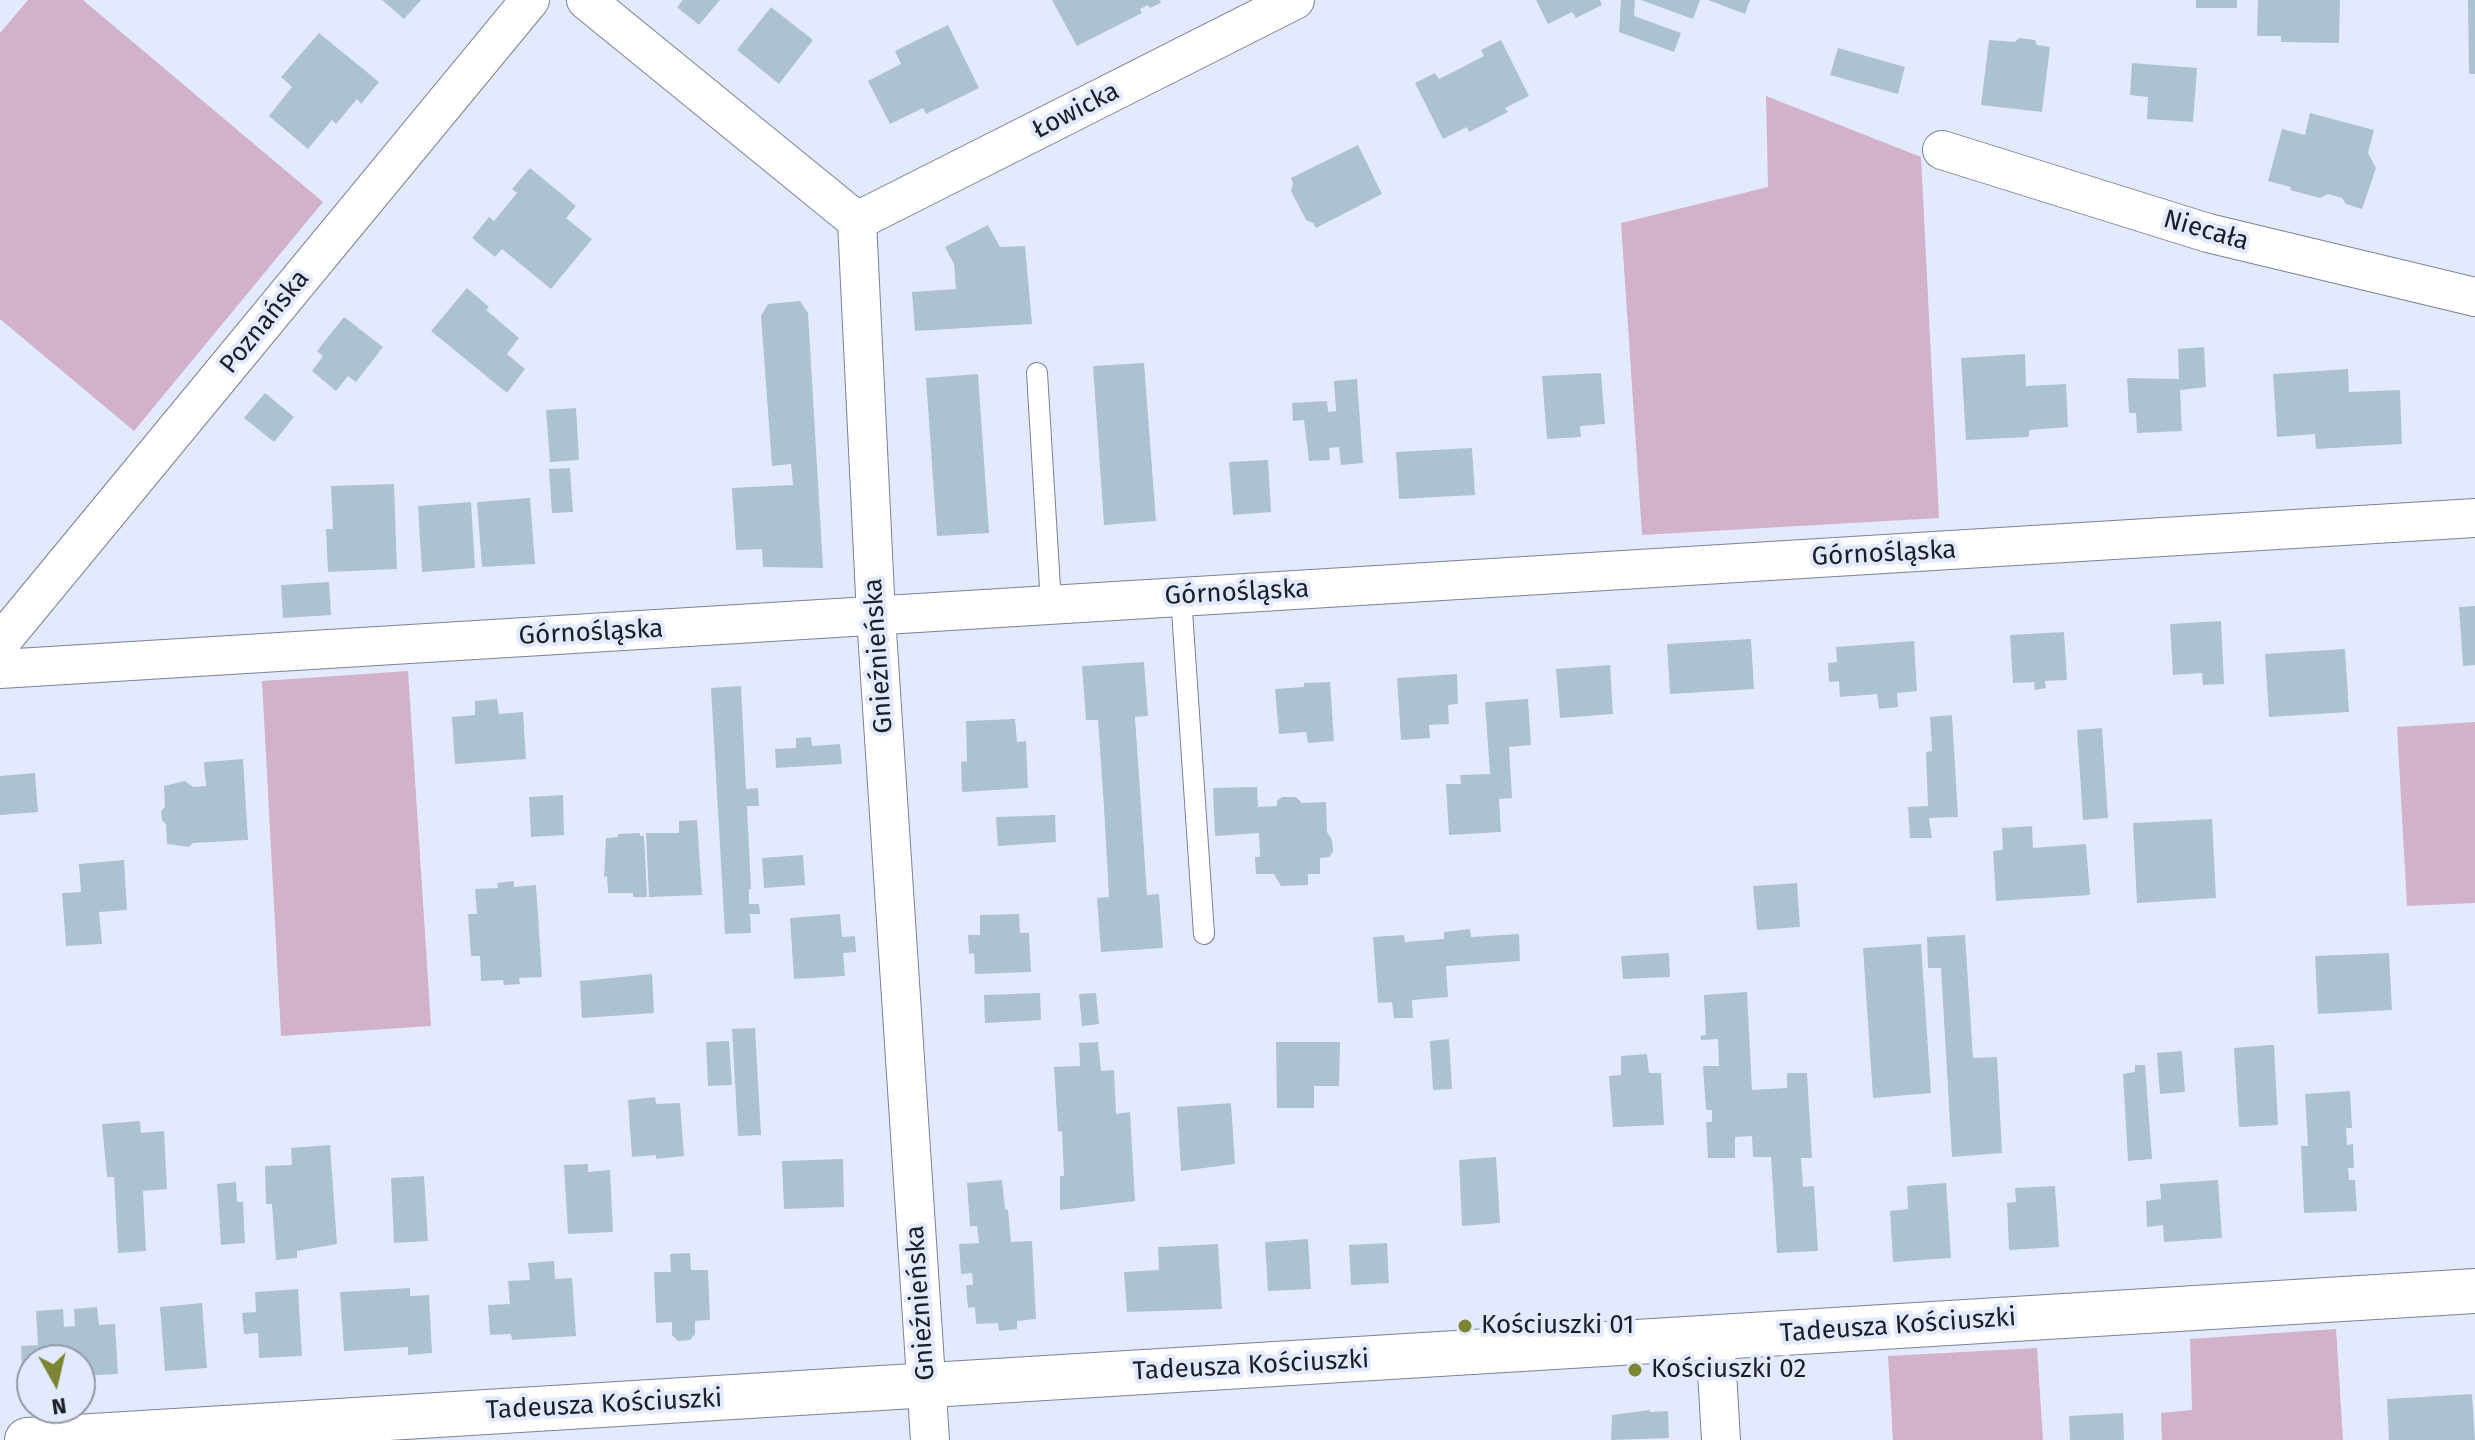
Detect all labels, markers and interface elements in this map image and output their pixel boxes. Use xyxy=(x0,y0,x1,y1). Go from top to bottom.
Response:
street label: Łowicka xyxy=(1027,76,1125,146)
street label: Niecała xyxy=(2160,204,2252,258)
street label: Poznańska xyxy=(214,264,316,380)
street label: Górnośląska xyxy=(1811,535,1957,573)
street label: Górnośląska xyxy=(1164,574,1310,612)
street label: Gnieźnieńska xyxy=(858,577,900,735)
street label: Górnośląska xyxy=(518,614,664,652)
street label: Gnieźnieńska xyxy=(900,1224,942,1382)
street label: Tadeusza Kościuszki xyxy=(1779,1302,2017,1350)
place label: Kościuszki 01 xyxy=(1481,1310,1634,1342)
marker: Kościuszki 01 xyxy=(1456,1317,1474,1335)
north arrow xyxy=(16,1344,96,1424)
street label: Tadeusza Kościuszki xyxy=(1132,1344,1370,1388)
place label: Kościuszki 02 xyxy=(1651,1354,1806,1386)
marker: Kościuszki 02 xyxy=(1626,1361,1644,1379)
street label: Tadeusza Kościuszki xyxy=(485,1383,723,1427)
text: N xyxy=(50,1392,68,1421)

